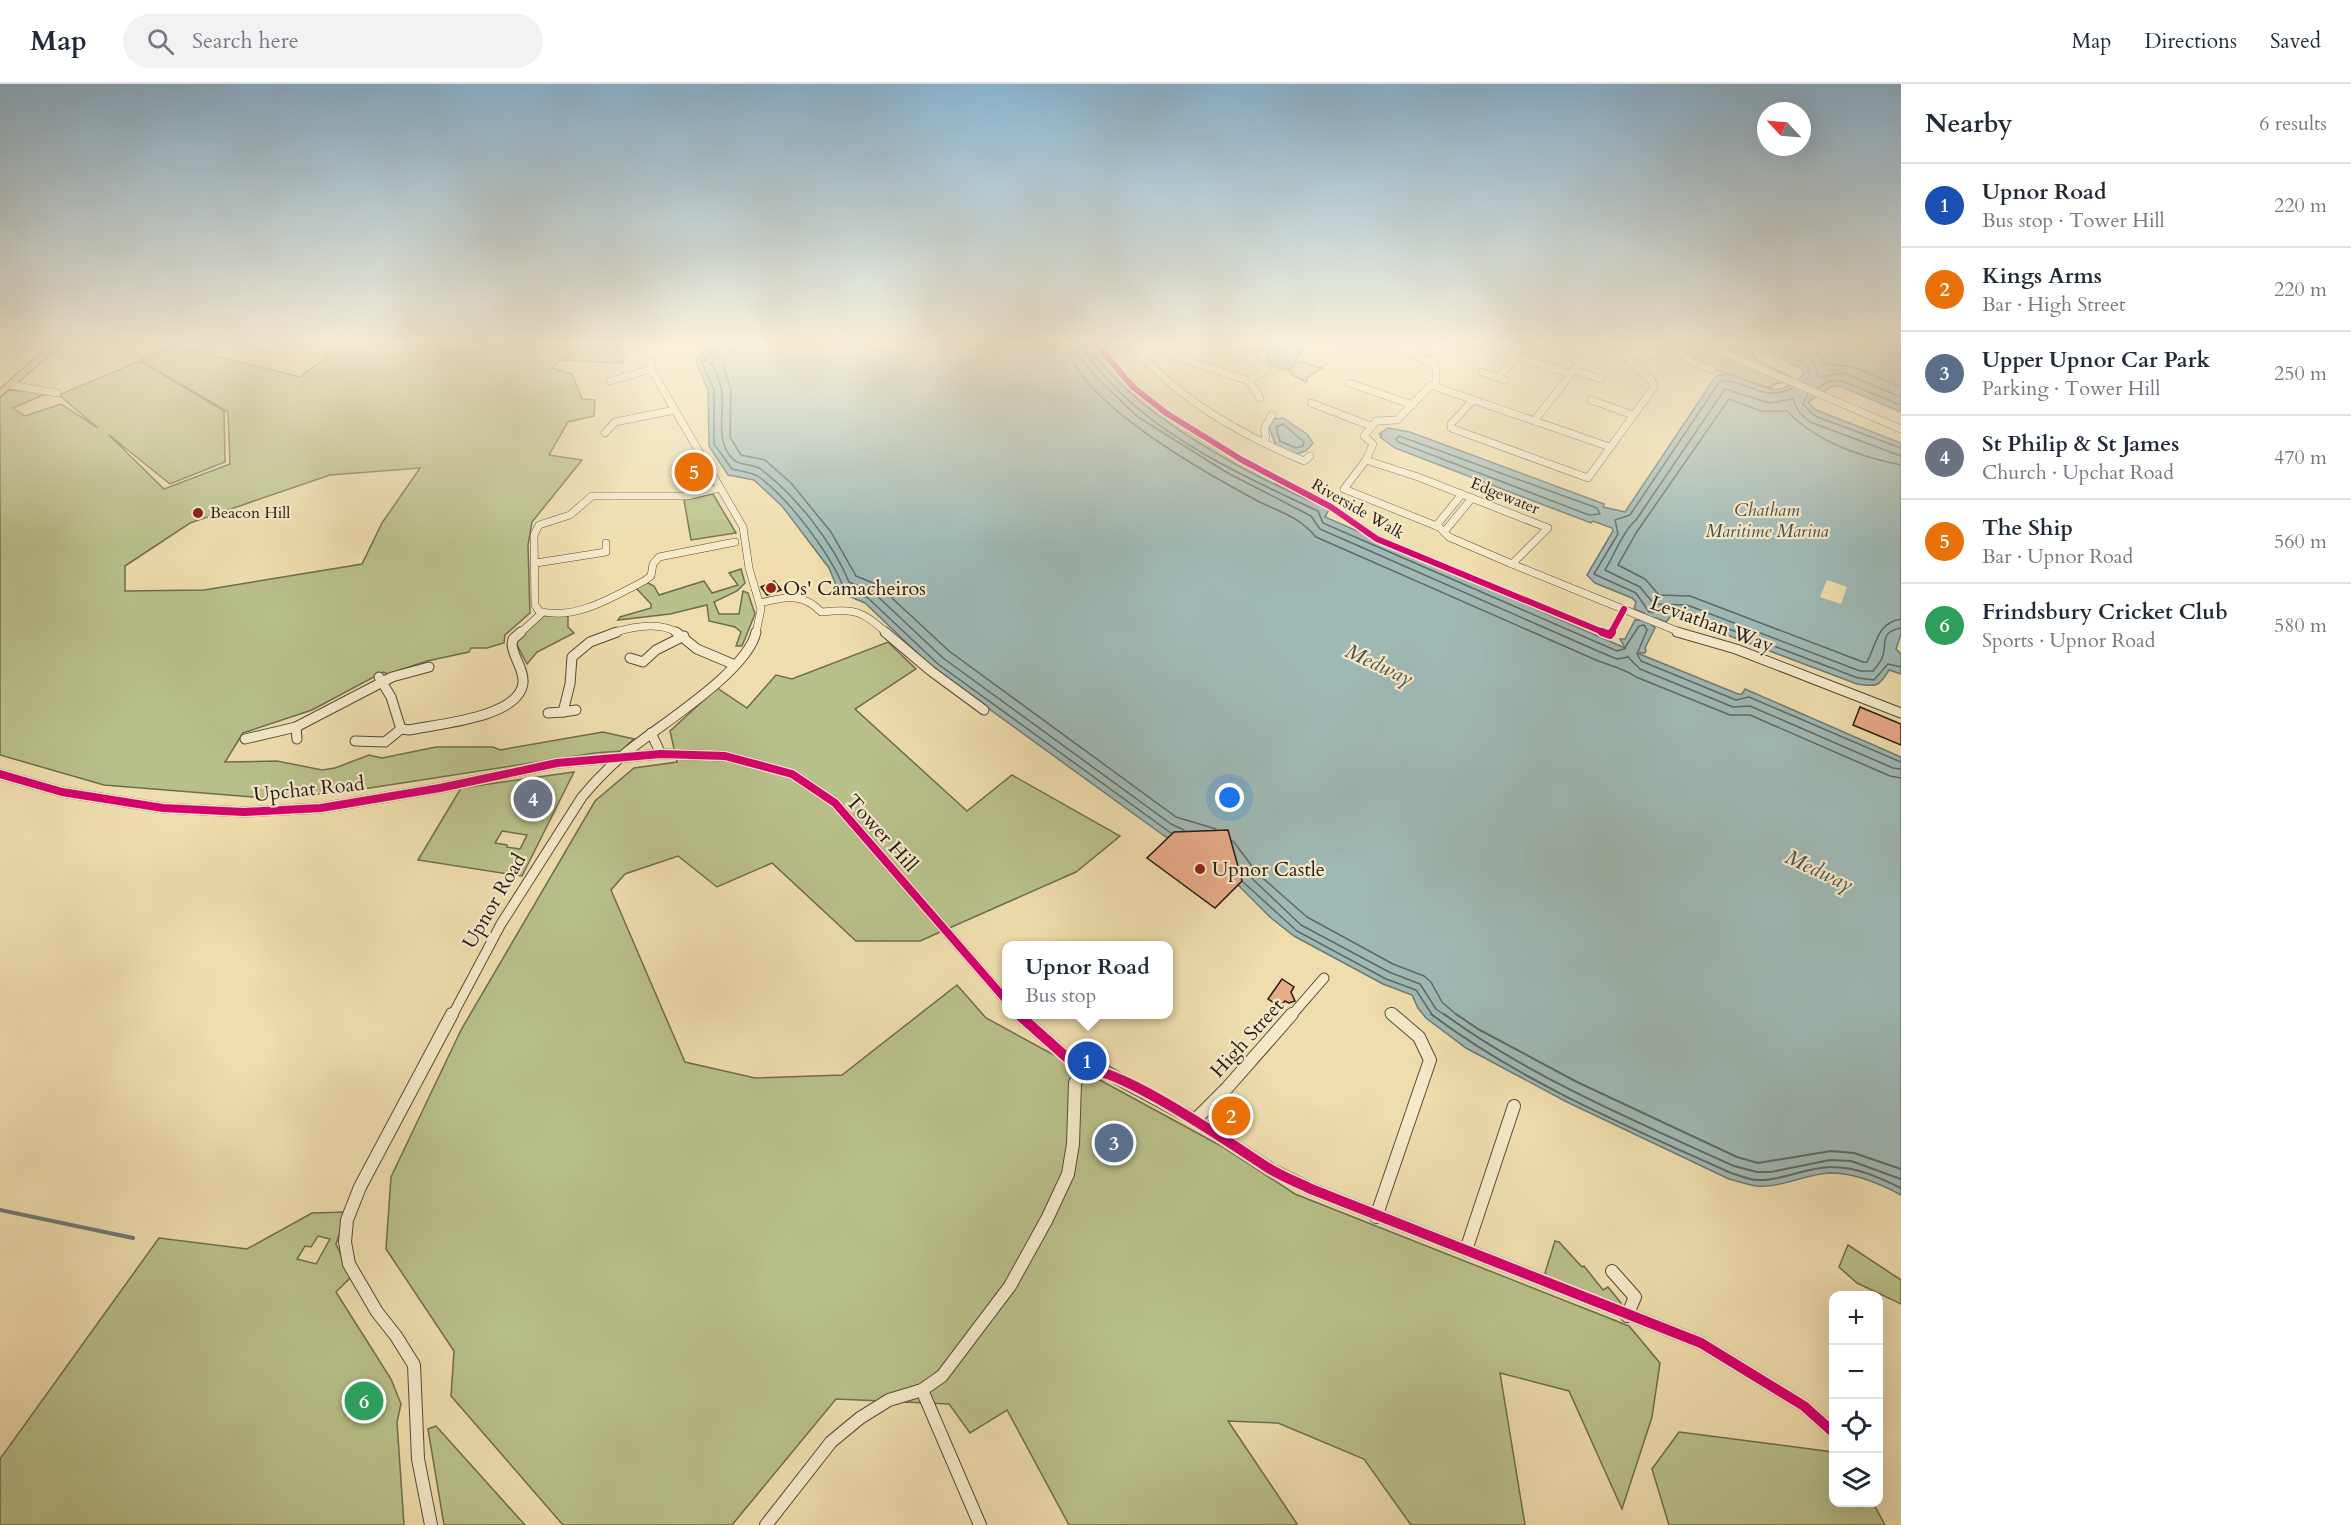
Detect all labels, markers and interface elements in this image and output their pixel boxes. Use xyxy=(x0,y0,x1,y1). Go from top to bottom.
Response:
search box xyxy=(123,14,543,68)
text: Map xyxy=(30,22,87,60)
icon: search xyxy=(144,25,177,58)
text: Search here xyxy=(192,26,299,56)
text: Map xyxy=(2071,27,2111,56)
text: Directions xyxy=(2144,27,2237,56)
text: Saved xyxy=(2270,27,2321,56)
north arrow xyxy=(1757,102,1811,156)
text: Nearby xyxy=(1925,106,2013,141)
text: 6 results xyxy=(2259,110,2327,137)
text: Upnor Road xyxy=(1982,177,2107,207)
text: 1 xyxy=(1939,192,1950,219)
text: 220 m xyxy=(2274,192,2327,219)
text: Bus stop · Tower Hill xyxy=(1982,207,2165,234)
text: Kings Arms xyxy=(1982,261,2102,291)
text: 2 xyxy=(1939,276,1950,303)
text: 220 m xyxy=(2274,276,2327,303)
text: Bar · High Street xyxy=(1982,291,2125,318)
text: Upper Upnor Car Park xyxy=(1982,345,2210,375)
text: 3 xyxy=(1939,360,1950,387)
text: 250 m xyxy=(2274,360,2327,387)
text: Parking · Tower Hill xyxy=(1982,375,2160,402)
text: St Philip & St James xyxy=(1982,429,2179,459)
text: 4 xyxy=(1939,444,1950,471)
text: 470 m xyxy=(2274,444,2327,471)
pin: 5 xyxy=(674,450,714,494)
text: Church · Upchat Road xyxy=(1982,459,2174,486)
street label: Edgewater xyxy=(1467,472,1543,520)
street label: Riverside Walk xyxy=(1307,473,1409,545)
water label: Chatham Maritime Marina xyxy=(1705,498,1829,544)
place label: Beacon Hill xyxy=(210,502,290,524)
marker: Beacon Hill xyxy=(191,506,205,520)
text: The Ship xyxy=(1982,513,2073,543)
text: 5 xyxy=(1939,528,1950,555)
text: 560 m xyxy=(2274,528,2327,555)
text: Bar · Upnor Road xyxy=(1982,543,2133,570)
place label: Os' Camacheiros xyxy=(783,575,926,602)
marker: Os' Camacheiros xyxy=(764,581,778,595)
street label: Leviathan Way xyxy=(1647,589,1778,659)
text: Frindsbury Cricket Club xyxy=(1982,597,2228,627)
text: 6 xyxy=(1939,612,1950,639)
text: 580 m xyxy=(2274,612,2327,639)
text: Sports · Upnor Road xyxy=(1982,627,2155,654)
water label: Medway xyxy=(1340,637,1418,693)
street label: Upchat Road xyxy=(252,770,366,808)
pin: 4 xyxy=(514,776,552,822)
your location xyxy=(1215,783,1244,812)
street label: Tower Hill xyxy=(840,788,924,878)
water label: Medway xyxy=(1780,843,1858,899)
street label: Upnor Road xyxy=(456,848,532,954)
place label: Upnor Castle xyxy=(1212,856,1325,883)
marker: Upnor Castle xyxy=(1193,862,1207,876)
popup xyxy=(1002,941,1173,1019)
text: Upnor Road xyxy=(1025,952,1150,982)
text: Bus stop xyxy=(1025,982,1096,1009)
street label: High Street xyxy=(1204,992,1290,1083)
pin: 1 xyxy=(1068,1038,1106,1084)
pin: 2 xyxy=(1212,1094,1250,1138)
pin: 3 xyxy=(1094,1120,1134,1166)
map controls xyxy=(1829,1291,1883,1507)
button: + xyxy=(1829,1291,1883,1345)
button: − xyxy=(1829,1345,1883,1399)
pin: 6 xyxy=(344,1378,384,1424)
button: locate xyxy=(1829,1399,1883,1453)
button: layers xyxy=(1829,1453,1883,1507)

